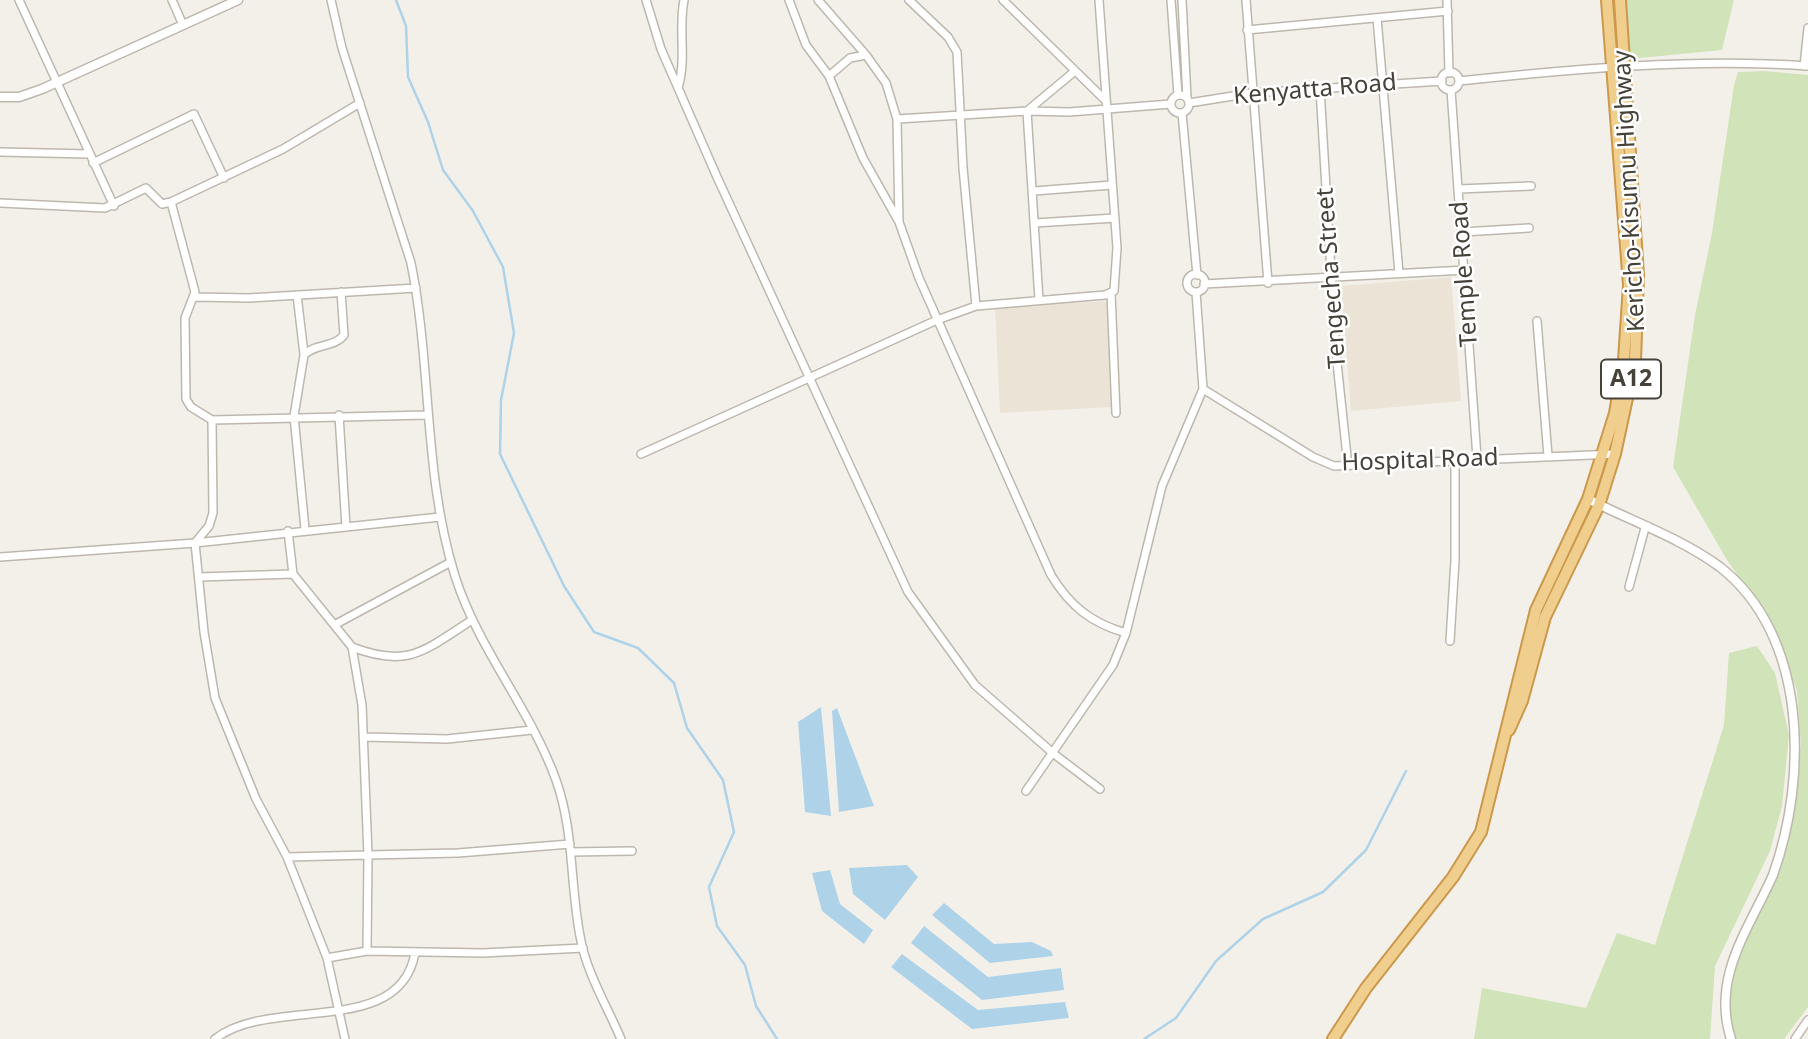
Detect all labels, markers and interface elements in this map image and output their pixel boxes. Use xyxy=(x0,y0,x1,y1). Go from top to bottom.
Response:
street label: Kericho-Kisumu Highway xyxy=(1608,49,1652,333)
street label: Kenyatta Road xyxy=(1232,69,1398,111)
street label: Tengecha Street xyxy=(1311,187,1353,369)
street label: Temple Road xyxy=(1446,200,1484,348)
road number: A12 xyxy=(1601,360,1661,398)
street label: Hospital Road xyxy=(1341,444,1499,478)

